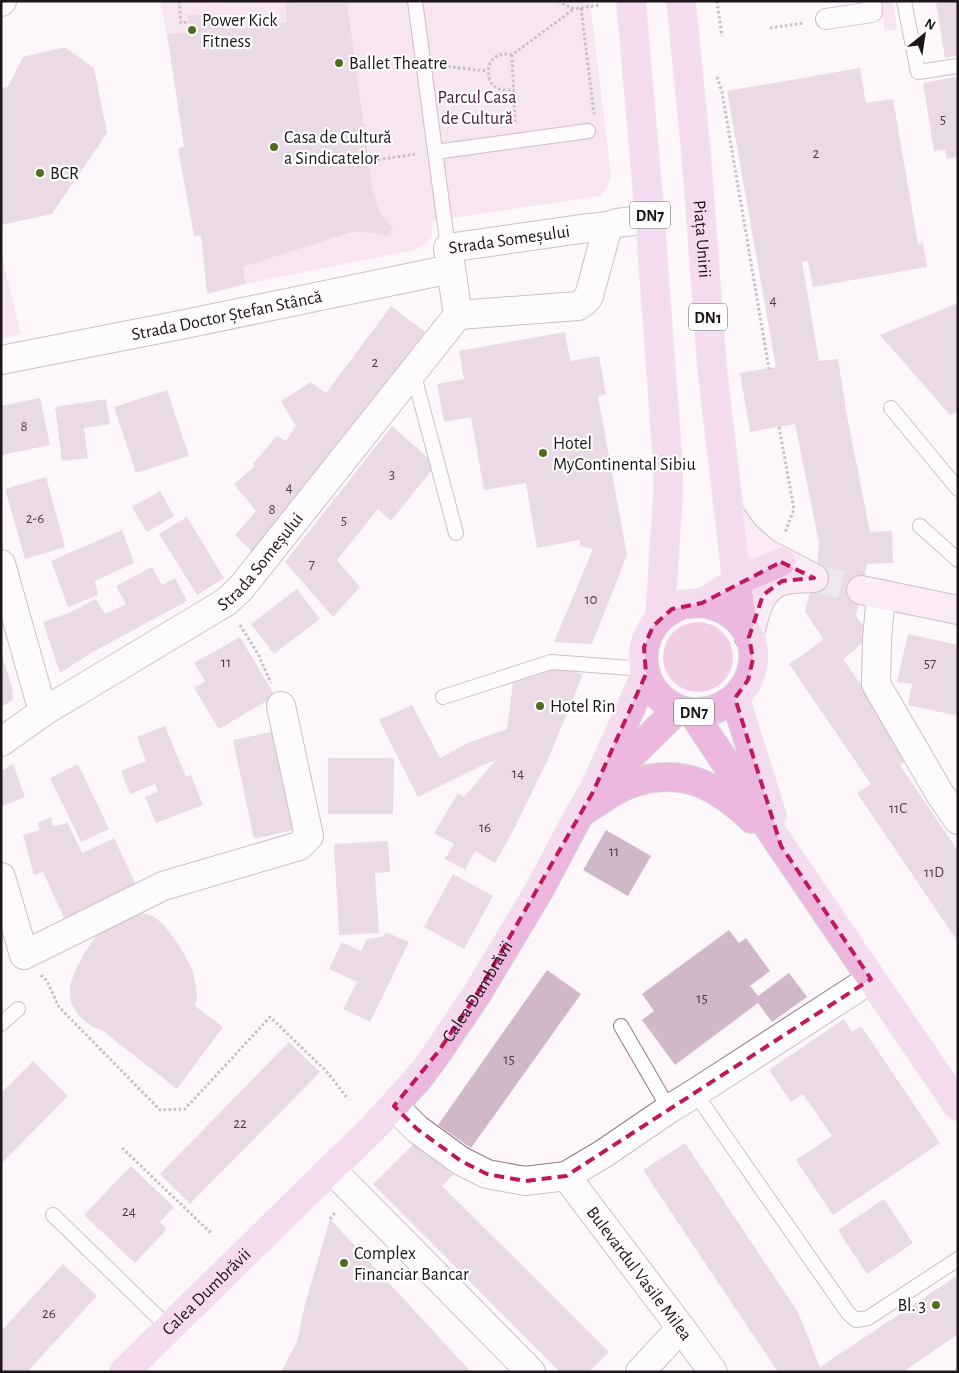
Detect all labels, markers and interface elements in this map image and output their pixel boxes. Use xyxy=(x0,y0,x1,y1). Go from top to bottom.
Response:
north arrow xyxy=(899,10,949,60)
place label: Power Kick Fitness xyxy=(202,12,278,51)
text: N xyxy=(922,16,938,33)
marker: Power Kick Fitness xyxy=(186,24,198,36)
place label: Ballet Theatre xyxy=(349,55,447,73)
marker: Ballet Theatre xyxy=(333,57,345,69)
park label: Parcul Casa de Cultură xyxy=(437,89,517,128)
house number: 5 xyxy=(940,112,946,127)
place label: Casa de Cultură a Sindicatelor xyxy=(284,129,392,168)
marker: Casa de Cultură a Sindicatelor xyxy=(268,141,280,153)
house number: 2 xyxy=(813,146,820,161)
place label: BCR xyxy=(50,165,79,183)
marker: BCR xyxy=(34,167,46,179)
street label: Piața Unirii xyxy=(690,199,713,279)
road number: DN7 xyxy=(630,202,670,228)
street label: Strada Someșului xyxy=(448,223,571,258)
street label: Strada Doctor Ștefan Stâncă xyxy=(130,288,324,344)
house number: 4 xyxy=(769,293,777,308)
road number: DN1 xyxy=(689,304,727,330)
house number: 2 xyxy=(372,355,379,370)
house number: 8 xyxy=(20,419,28,434)
place label: Hotel MyContinental Sibiu xyxy=(553,435,696,474)
marker: Hotel MyContinental Sibiu xyxy=(537,447,549,459)
house number: 3 xyxy=(389,467,395,482)
house number: 4 xyxy=(285,480,293,495)
house number: 8 xyxy=(268,502,276,517)
street label: Strada Someșului xyxy=(215,510,307,615)
house number: 2-6 xyxy=(26,511,44,526)
house number: 5 xyxy=(341,513,347,528)
house number: 7 xyxy=(309,557,315,572)
house number: 10 xyxy=(584,592,598,607)
house number: 11 xyxy=(221,655,231,670)
house number: 57 xyxy=(924,656,936,671)
place label: Hotel Rin xyxy=(550,698,616,716)
road number: DN7 xyxy=(674,699,714,726)
marker: Hotel Rin xyxy=(534,700,546,712)
house number: 14 xyxy=(512,766,524,781)
house number: 11C xyxy=(889,801,907,816)
house number: 16 xyxy=(479,820,491,835)
house number: 11 xyxy=(609,844,619,859)
house number: 11D xyxy=(924,865,944,880)
street label: Calea Dumbrăvii xyxy=(439,938,517,1046)
house number: 15 xyxy=(696,991,708,1006)
house number: 15 xyxy=(503,1052,515,1067)
house number: 22 xyxy=(233,1116,247,1131)
house number: 24 xyxy=(122,1204,136,1219)
street label: Bulevardul Vasile Milea xyxy=(583,1204,695,1344)
street label: Calea Dumbrăvii xyxy=(159,1245,255,1339)
place label: Complex Financiar Bancar xyxy=(354,1245,469,1284)
marker: Complex Financiar Bancar xyxy=(338,1257,350,1269)
place label: Bl. 3 xyxy=(897,1297,926,1315)
marker: Bl. 3 xyxy=(930,1299,942,1311)
house number: 26 xyxy=(42,1306,56,1321)

